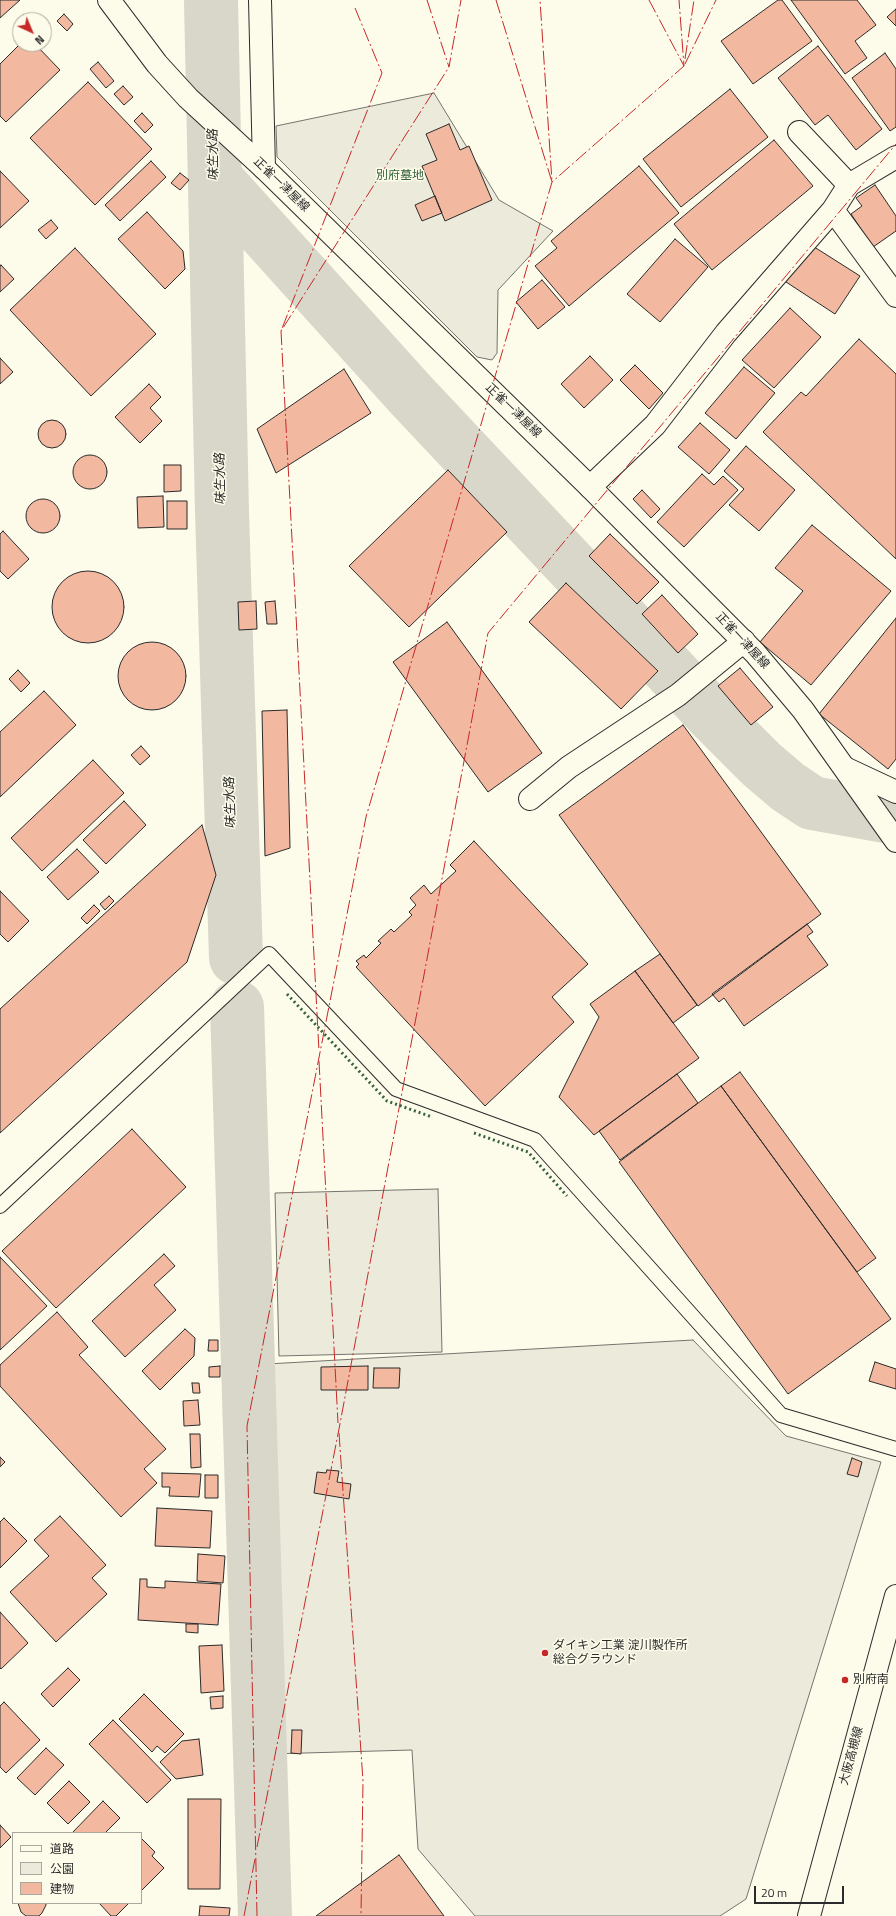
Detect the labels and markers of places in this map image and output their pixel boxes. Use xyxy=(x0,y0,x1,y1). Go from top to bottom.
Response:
place label: ダイキン工業 淀川製作所 総合グラウンド xyxy=(553,1639,688,1667)
marker: ダイキン工業 淀川製作所 総合グラウンド xyxy=(540,1648,550,1658)
place label: 別府南 xyxy=(853,1673,889,1687)
marker: 別府南 xyxy=(840,1675,850,1685)

